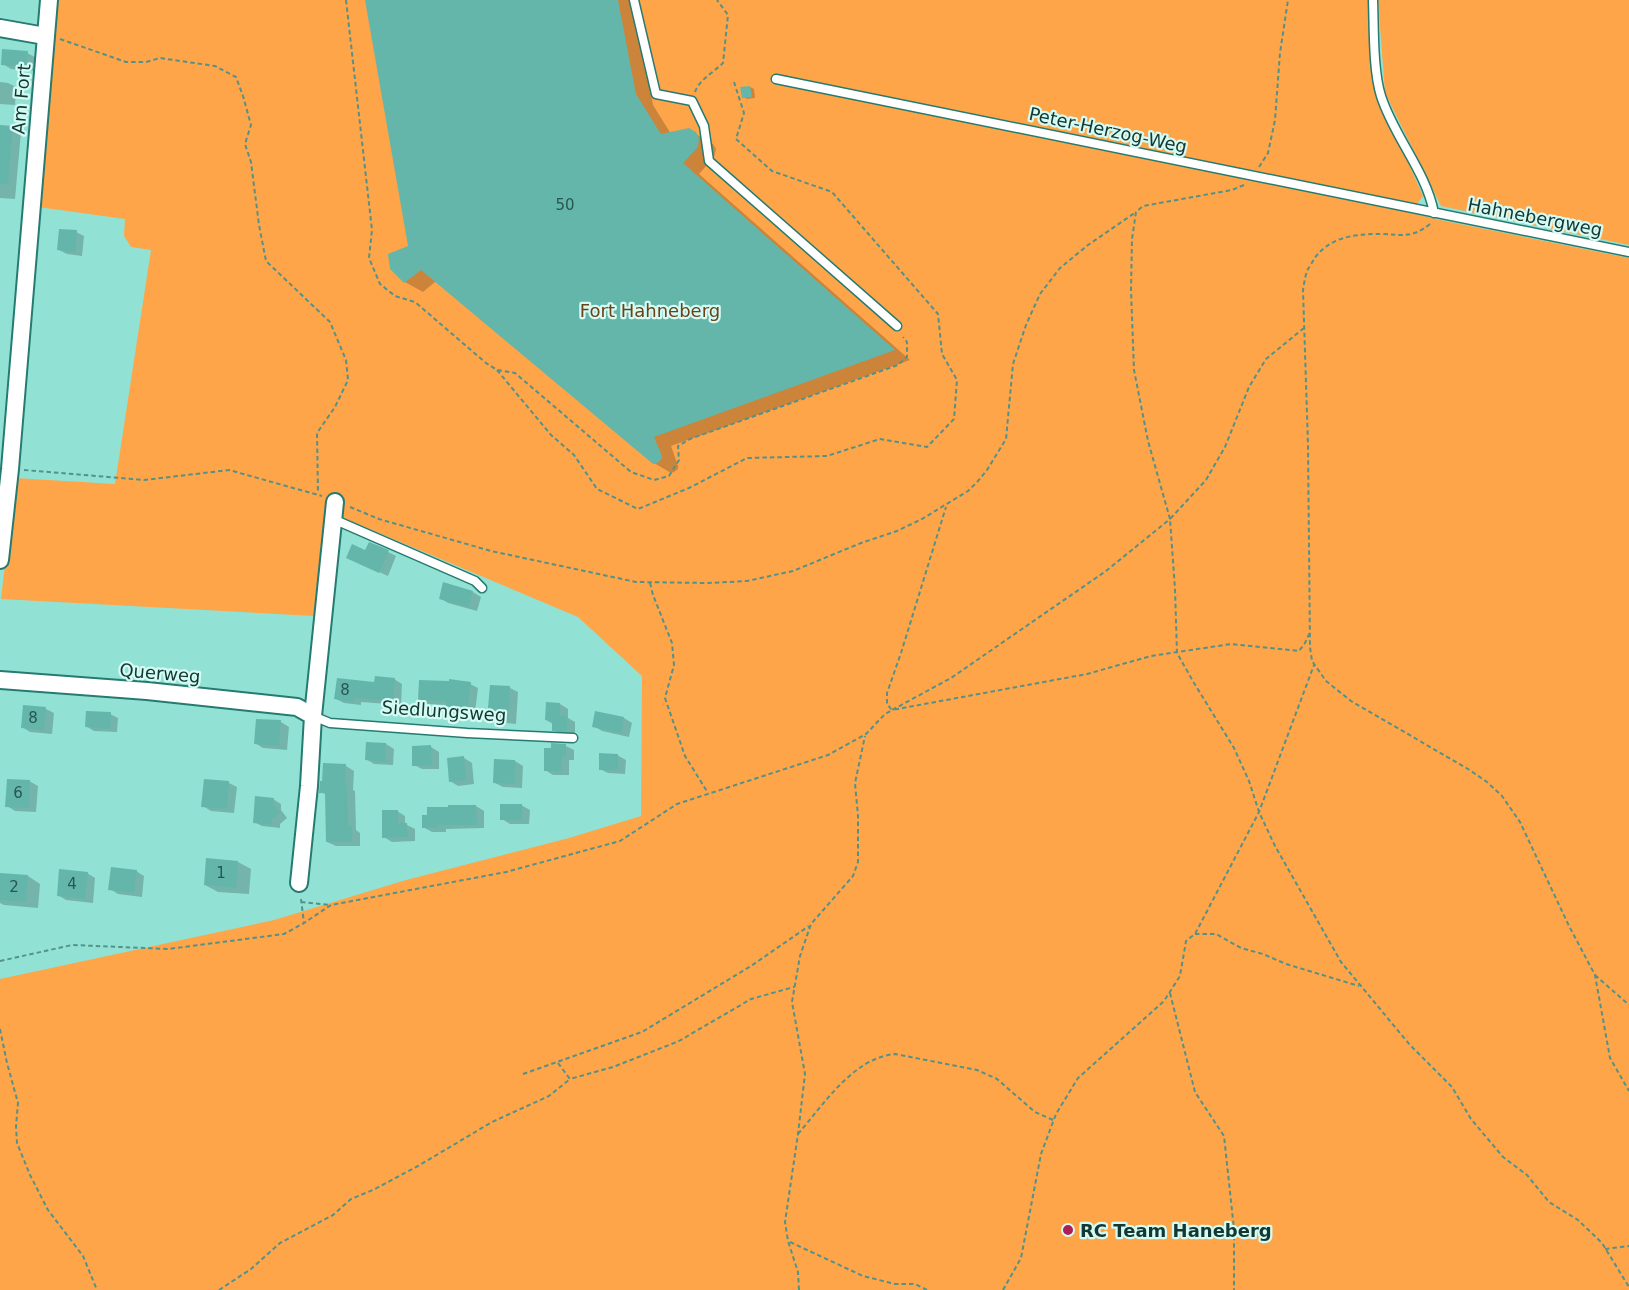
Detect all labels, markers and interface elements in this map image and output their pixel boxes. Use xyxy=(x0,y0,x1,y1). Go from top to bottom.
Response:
street label: Am Fort xyxy=(7,63,35,135)
street label: Peter-Herzog-Weg xyxy=(1027,103,1189,157)
street label: Hahnebergweg xyxy=(1466,194,1604,240)
house number: 50 xyxy=(555,196,575,214)
park label: Fort Hahneberg xyxy=(580,300,720,321)
street label: Querweg xyxy=(119,659,201,687)
house number: 8 xyxy=(340,681,350,699)
street label: Siedlungsweg xyxy=(381,696,507,726)
house number: 8 xyxy=(28,709,38,727)
house number: 6 xyxy=(13,784,23,802)
house number: 1 xyxy=(216,864,226,882)
house number: 4 xyxy=(67,875,77,893)
house number: 2 xyxy=(9,878,19,896)
place label: RC Team Haneberg xyxy=(1080,1220,1272,1241)
marker: RC Team Haneberg xyxy=(1061,1223,1075,1237)

